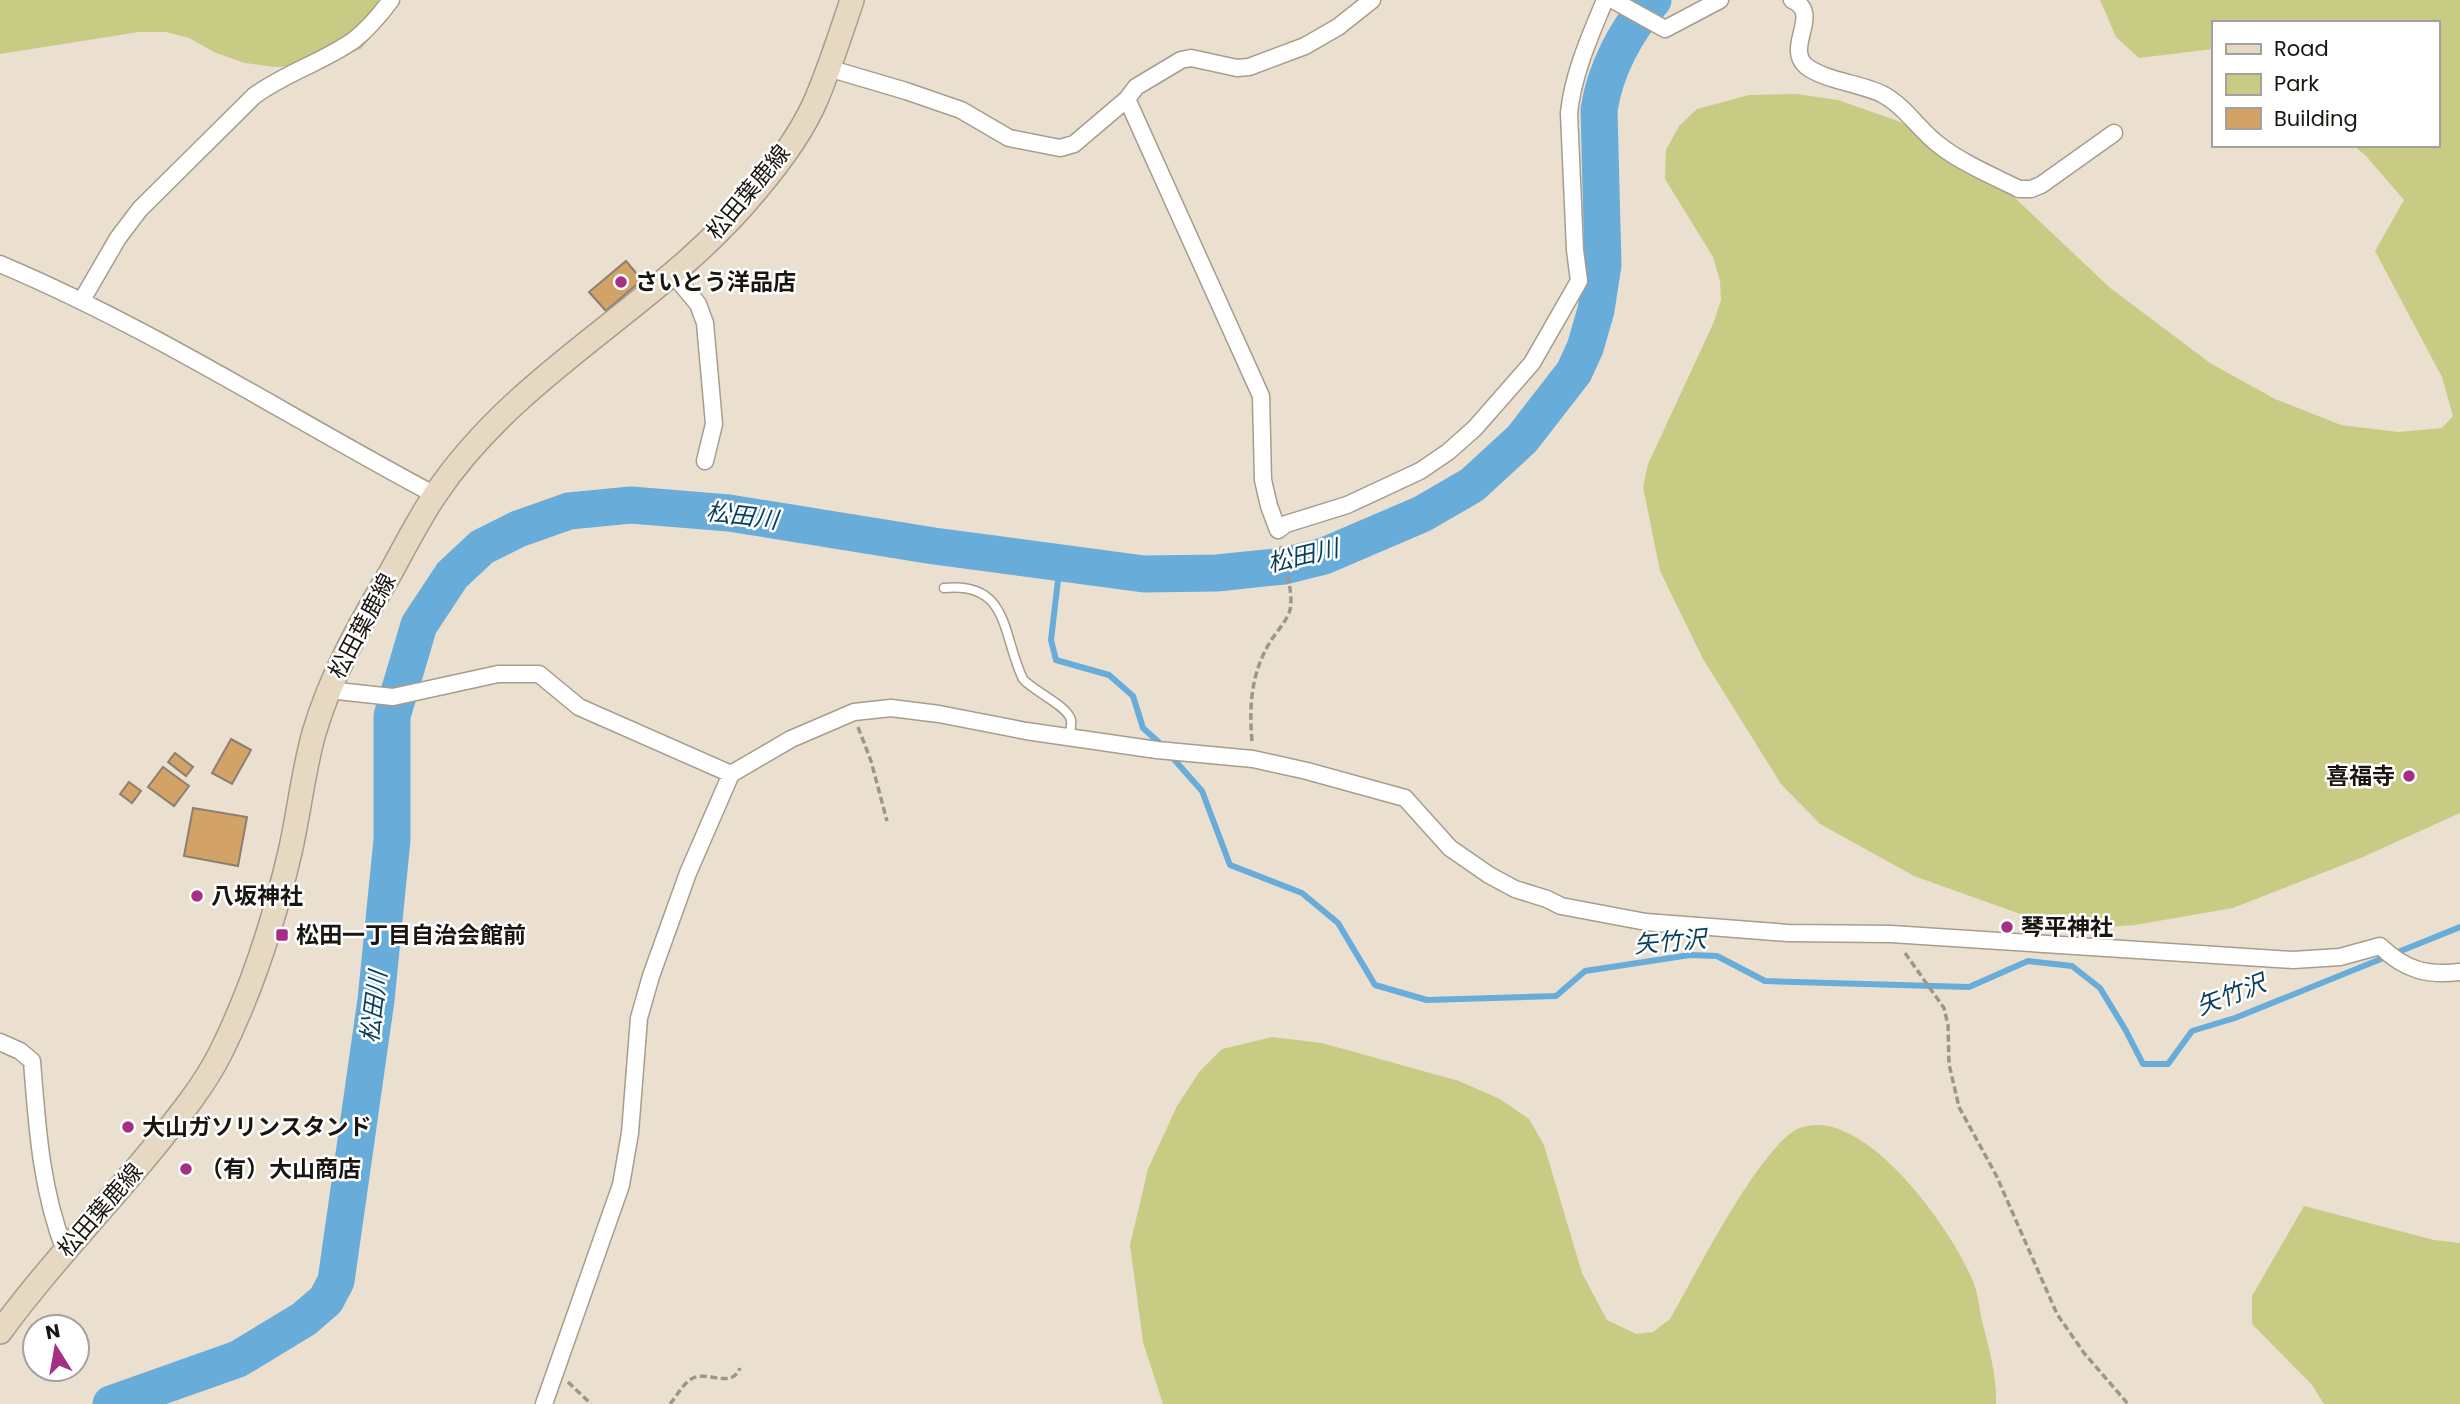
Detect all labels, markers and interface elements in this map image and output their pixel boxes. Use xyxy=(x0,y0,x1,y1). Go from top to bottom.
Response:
legend xyxy=(2212,21,2439,147)
text: Road xyxy=(2274,34,2329,63)
text: Park xyxy=(2274,69,2319,98)
text: Building xyxy=(2274,104,2358,133)
street label: 松田葉鹿線 xyxy=(699,138,797,246)
place label: さいとう洋品店 xyxy=(635,266,796,298)
marker: さいとう洋品店 xyxy=(613,274,629,290)
water label: 松田川 xyxy=(704,495,783,537)
water label: 松田川 xyxy=(1264,531,1345,580)
street label: 松田葉鹿線 xyxy=(321,568,403,684)
place label: 喜福寺 xyxy=(2326,760,2395,792)
marker: 喜福寺 xyxy=(2401,768,2417,784)
place label: 八坂神社 xyxy=(211,880,303,912)
marker: 八坂神社 xyxy=(189,888,205,904)
place label: 琴平神社 xyxy=(2021,911,2113,943)
place label: 松田一丁目自治会館前 xyxy=(296,919,526,951)
marker: 琴平神社 xyxy=(1999,919,2015,935)
water label: 矢竹沢 xyxy=(1633,922,1710,961)
marker: 松田一丁目自治会館前 xyxy=(274,927,290,943)
water label: 矢竹沢 xyxy=(2191,965,2273,1023)
water label: 松田川 xyxy=(353,966,395,1045)
place label: 大山ガソリンスタンド xyxy=(142,1111,372,1143)
marker: 大山ガソリンスタンド xyxy=(120,1119,136,1135)
place label: （有）大山商店 xyxy=(200,1153,361,1185)
street label: 松田葉鹿線 xyxy=(50,1156,150,1264)
marker: （有）大山商店 xyxy=(178,1161,194,1177)
north arrow xyxy=(21,1313,91,1383)
text: N xyxy=(43,1317,62,1346)

